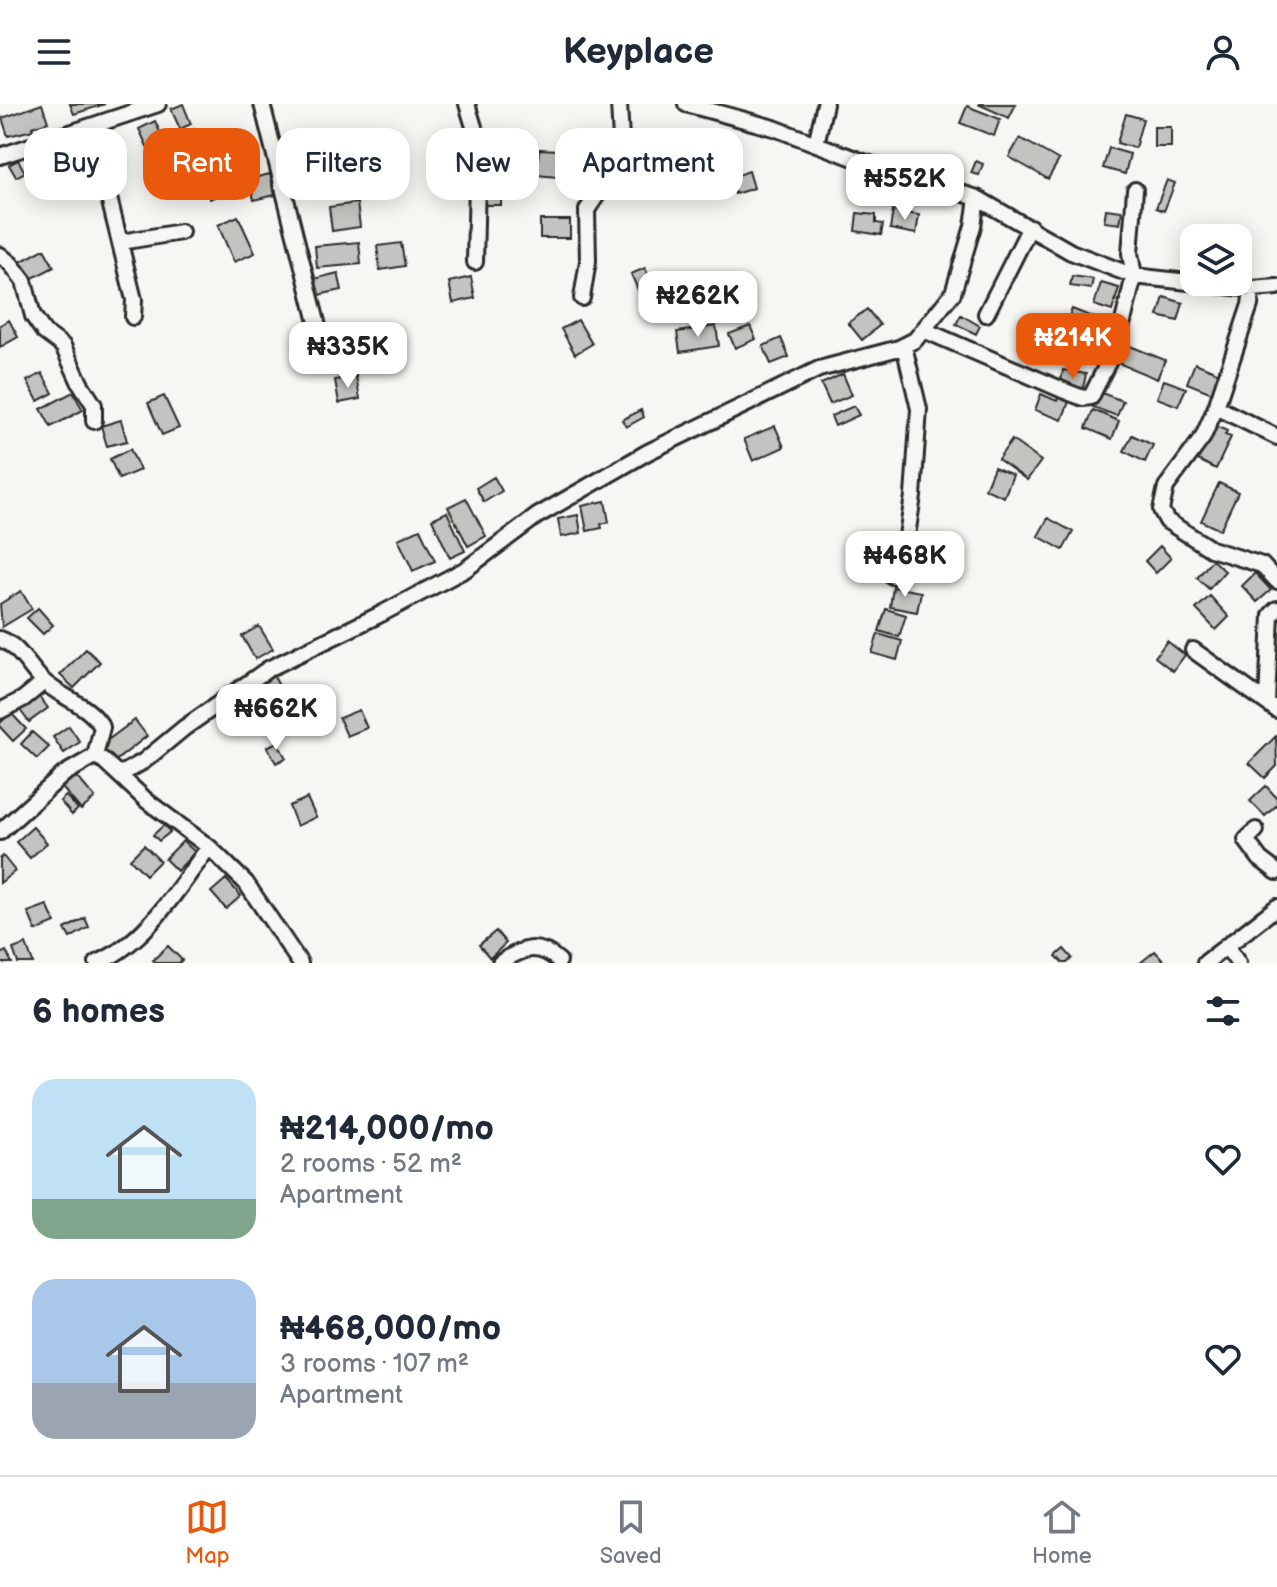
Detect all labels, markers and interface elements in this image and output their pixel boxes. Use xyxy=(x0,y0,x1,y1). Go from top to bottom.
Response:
icon: menu xyxy=(32,30,76,74)
icon: person xyxy=(1201,30,1245,74)
text: Keyplace xyxy=(563,31,714,74)
chip: Buy xyxy=(24,128,127,200)
chip: Rent xyxy=(143,128,260,200)
chip: Filters xyxy=(276,128,410,200)
chip: New xyxy=(426,128,539,200)
chip: Apartment xyxy=(555,128,743,200)
pin: ₦552K xyxy=(849,154,961,222)
text: ₦552K xyxy=(864,164,946,195)
map controls xyxy=(1180,224,1252,296)
button: layers xyxy=(1180,224,1252,296)
pin: ₦262K xyxy=(642,271,754,339)
text: ₦262K xyxy=(656,281,740,312)
pin: ₦214K xyxy=(1017,313,1129,381)
pin: ₦335K xyxy=(292,322,404,390)
text: ₦214K xyxy=(1034,323,1112,354)
text: ₦335K xyxy=(307,332,389,363)
pin: ₦468K xyxy=(849,531,961,599)
text: ₦468K xyxy=(863,541,947,572)
pin: ₦662K xyxy=(220,684,332,752)
text: ₦662K xyxy=(234,694,318,725)
icon: filters xyxy=(1201,989,1245,1033)
text: 6 homes xyxy=(32,991,165,1032)
text: ₦214,000/mo xyxy=(280,1108,494,1149)
icon: home xyxy=(96,1111,192,1207)
icon: heart xyxy=(1201,1137,1245,1181)
text: 2 rooms · 52 m² xyxy=(280,1149,462,1180)
text: Apartment xyxy=(280,1180,403,1211)
text: ₦468,000/mo xyxy=(280,1308,501,1349)
icon: home xyxy=(96,1311,192,1407)
icon: heart xyxy=(1201,1337,1245,1381)
text: 3 rooms · 107 m² xyxy=(280,1349,469,1380)
text: Apartment xyxy=(280,1380,403,1411)
tab: Map xyxy=(185,1495,229,1570)
tab: Saved xyxy=(600,1495,662,1570)
tab: Home xyxy=(1032,1495,1092,1570)

